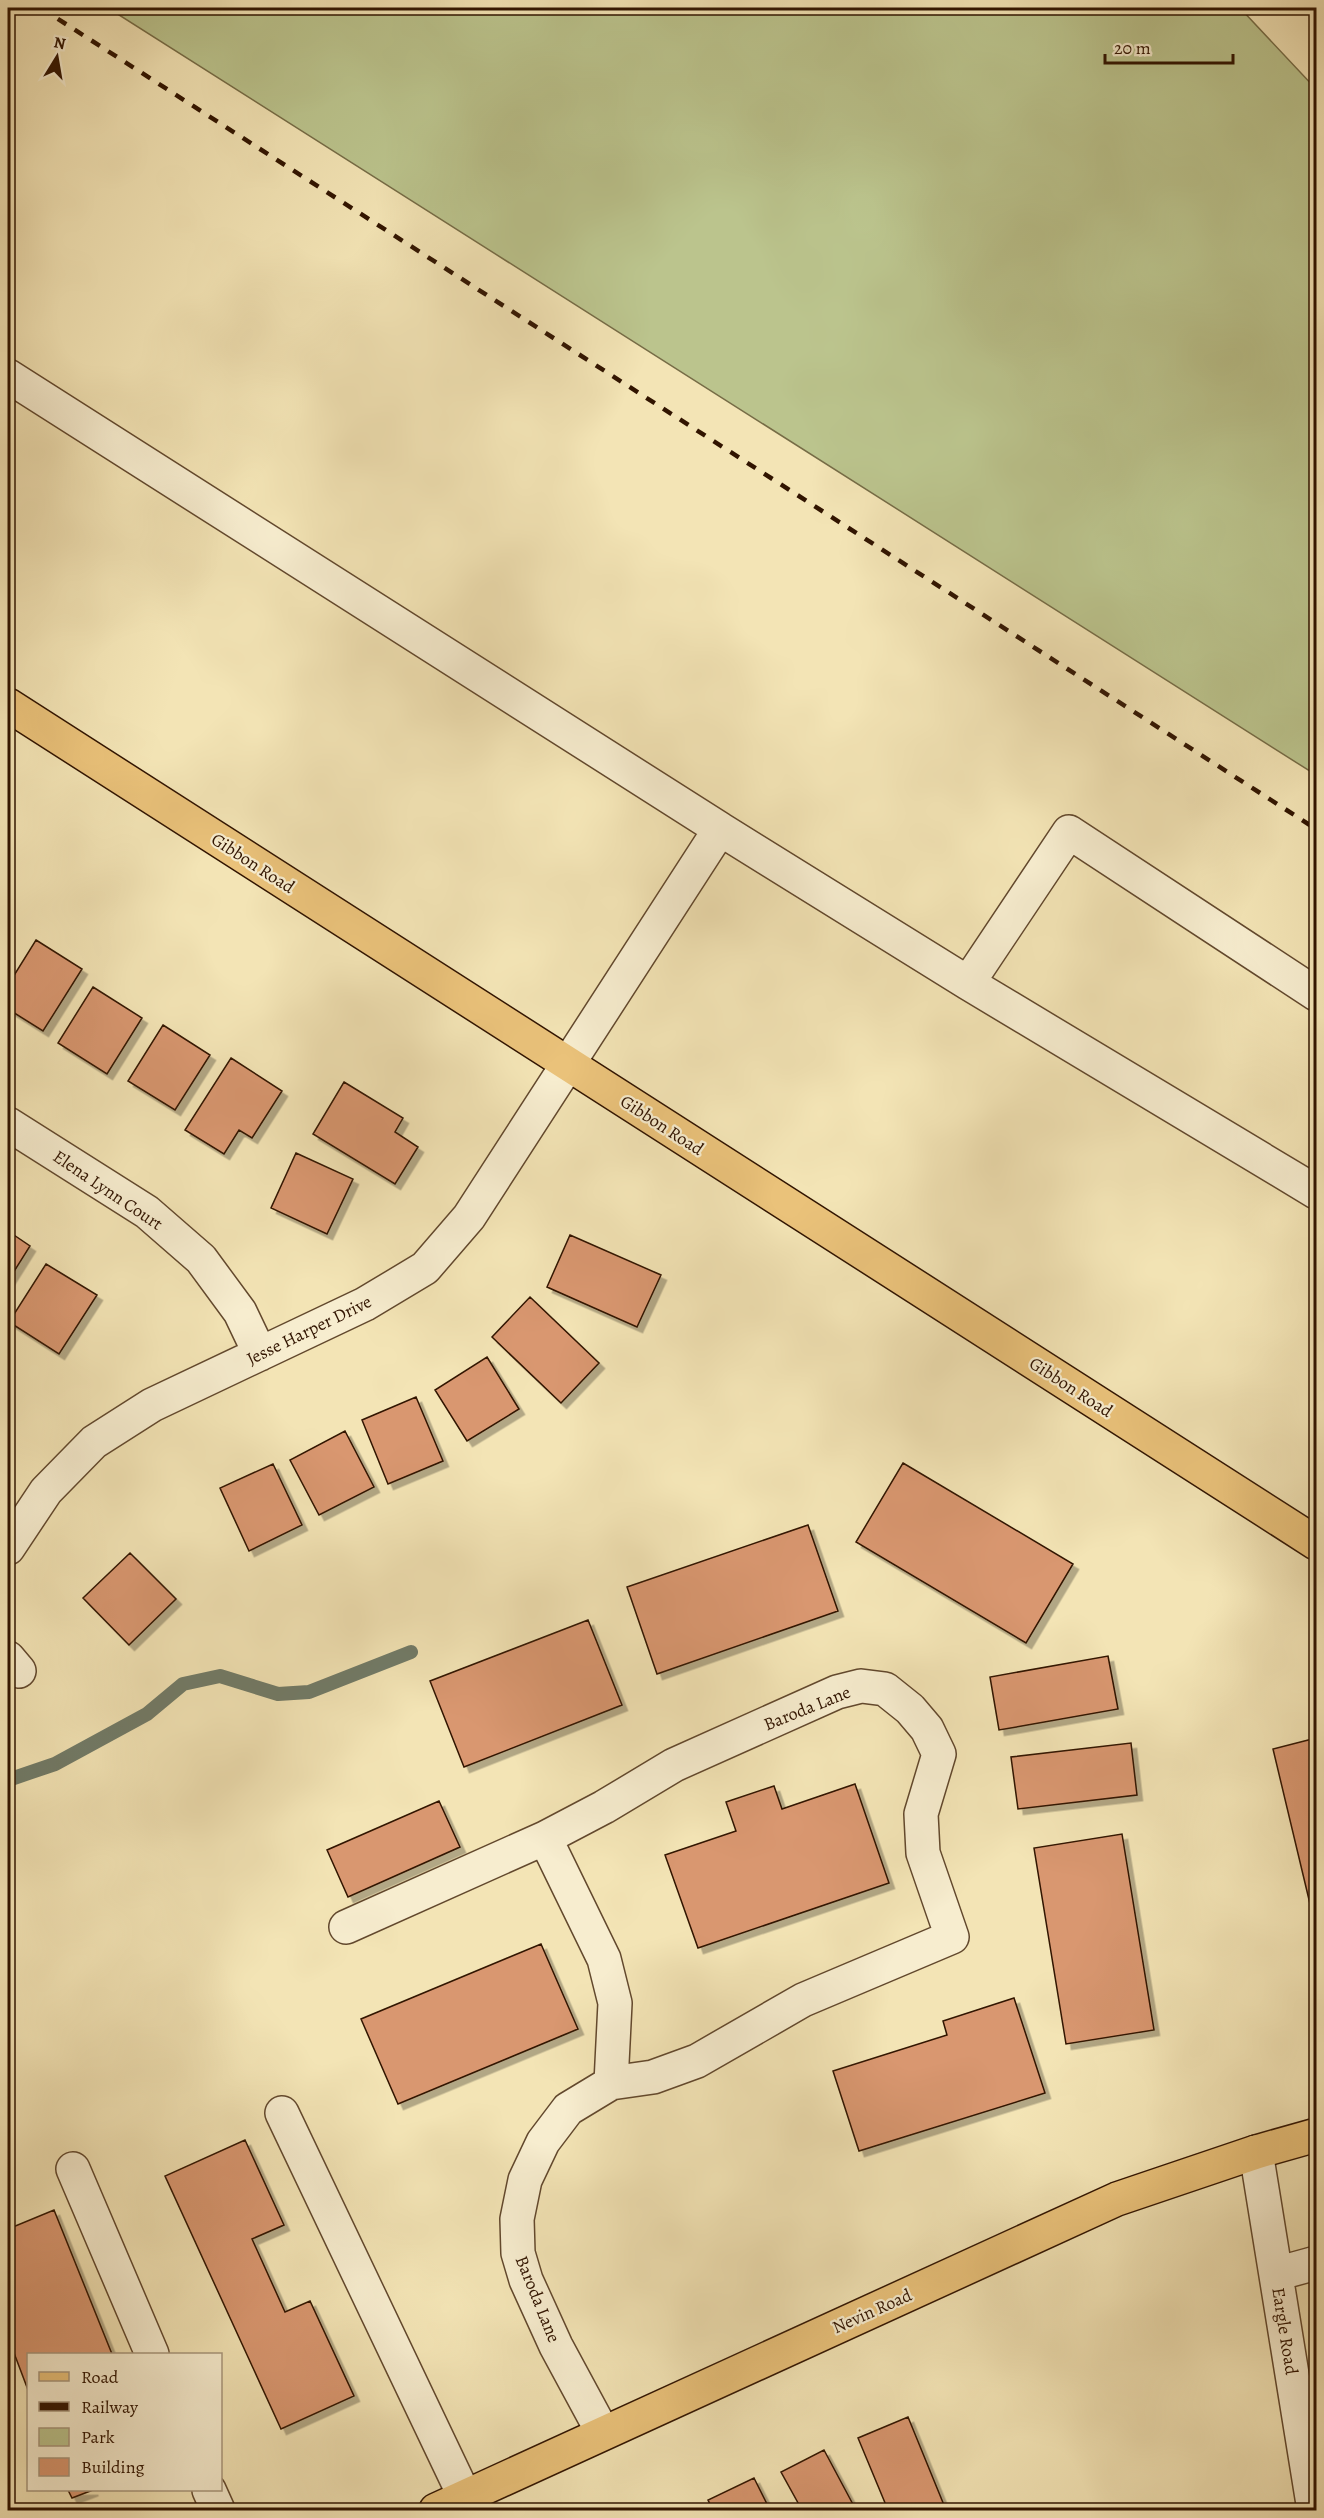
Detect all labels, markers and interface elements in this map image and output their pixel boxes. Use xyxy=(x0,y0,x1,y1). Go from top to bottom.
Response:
north arrow xyxy=(27,27,87,87)
scale bar xyxy=(1105,27,1232,65)
text: N xyxy=(52,31,68,55)
text: 20 m xyxy=(1114,36,1151,60)
street label: Gibbon Road xyxy=(207,827,300,899)
street label: Gibbon Road xyxy=(616,1089,709,1161)
street label: Elena Lynn Court xyxy=(48,1144,168,1236)
street label: Jesse Harper Drive xyxy=(243,1289,375,1371)
street label: Gibbon Road xyxy=(1025,1351,1118,1423)
street label: Baroda Lane xyxy=(760,1680,854,1736)
street label: Baroda Lane xyxy=(510,2252,566,2346)
street label: Nevin Road xyxy=(828,2283,916,2339)
street label: Eargle Road xyxy=(1266,2286,1304,2377)
legend xyxy=(27,2353,222,2491)
text: Road xyxy=(81,2365,119,2389)
text: Railway xyxy=(81,2395,139,2419)
text: Park xyxy=(81,2425,115,2449)
text: Building xyxy=(81,2455,145,2479)

